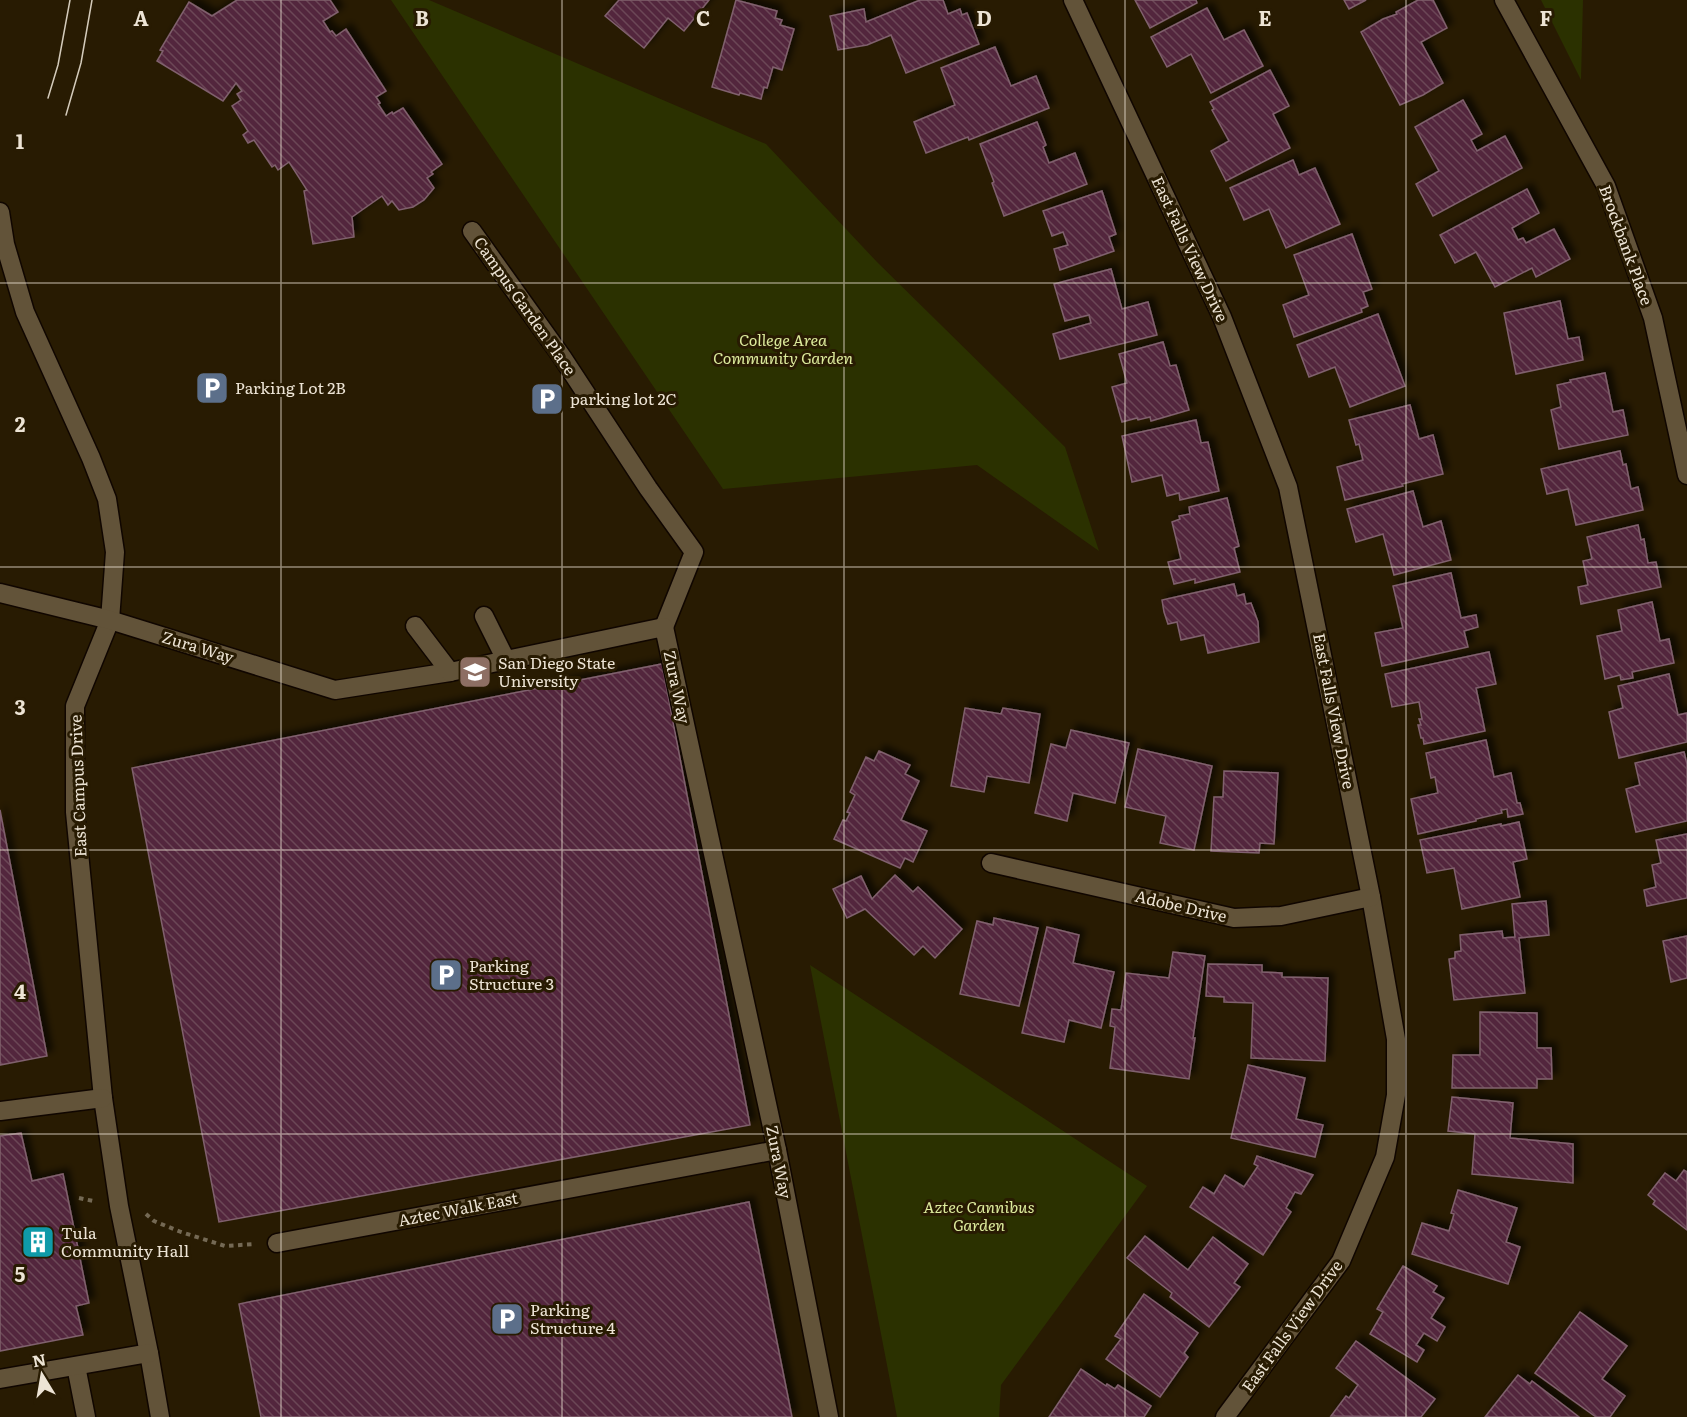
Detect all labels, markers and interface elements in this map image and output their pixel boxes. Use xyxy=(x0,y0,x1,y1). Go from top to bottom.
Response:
text: A xyxy=(133,2,149,32)
text: B xyxy=(415,2,429,32)
text: C xyxy=(696,2,710,32)
text: D xyxy=(976,2,992,32)
text: E xyxy=(1258,2,1272,32)
text: F xyxy=(1540,2,1553,32)
text: 1 xyxy=(16,125,24,155)
street label: East Falls View Drive xyxy=(1147,172,1235,325)
street label: Brockbank Place xyxy=(1594,181,1660,308)
street label: Campus Garden Place xyxy=(469,231,583,380)
park label: College Area Community Garden xyxy=(713,327,854,369)
parking icon: Parking Lot 2B xyxy=(194,370,230,406)
place label: Parking Lot 2B xyxy=(235,375,346,399)
parking icon: parking lot 2C xyxy=(529,381,565,417)
place label: parking lot 2C xyxy=(570,386,677,410)
text: 2 xyxy=(15,408,26,438)
street label: Zura Way xyxy=(159,624,238,669)
street label: East Falls View Drive xyxy=(1308,631,1362,791)
street label: Zura Way xyxy=(659,648,698,726)
place label: San Diego State University xyxy=(498,650,615,692)
school or university icon: San Diego State University xyxy=(457,654,493,690)
text: 3 xyxy=(14,691,26,721)
street label: East Campus Drive xyxy=(63,714,91,858)
street label: Adobe Drive xyxy=(1133,883,1229,927)
place label: Parking Structure 3 xyxy=(469,953,554,995)
parking icon: Parking Structure 3 xyxy=(428,957,464,993)
text: 4 xyxy=(14,975,26,1005)
street label: Zura Way xyxy=(761,1123,799,1201)
street label: Aztec Walk East xyxy=(396,1185,520,1231)
park label: Aztec Cannibus Garden xyxy=(923,1194,1035,1236)
place label: Tula Community Hall xyxy=(61,1220,189,1262)
building icon: Tula Community Hall xyxy=(20,1224,56,1260)
street label: East Falls View Drive xyxy=(1235,1254,1347,1397)
text: 5 xyxy=(15,1258,26,1288)
place label: Parking Structure 4 xyxy=(530,1297,616,1339)
parking icon: Parking Structure 4 xyxy=(489,1301,525,1337)
north arrow xyxy=(12,1345,72,1405)
text: N xyxy=(30,1346,48,1372)

